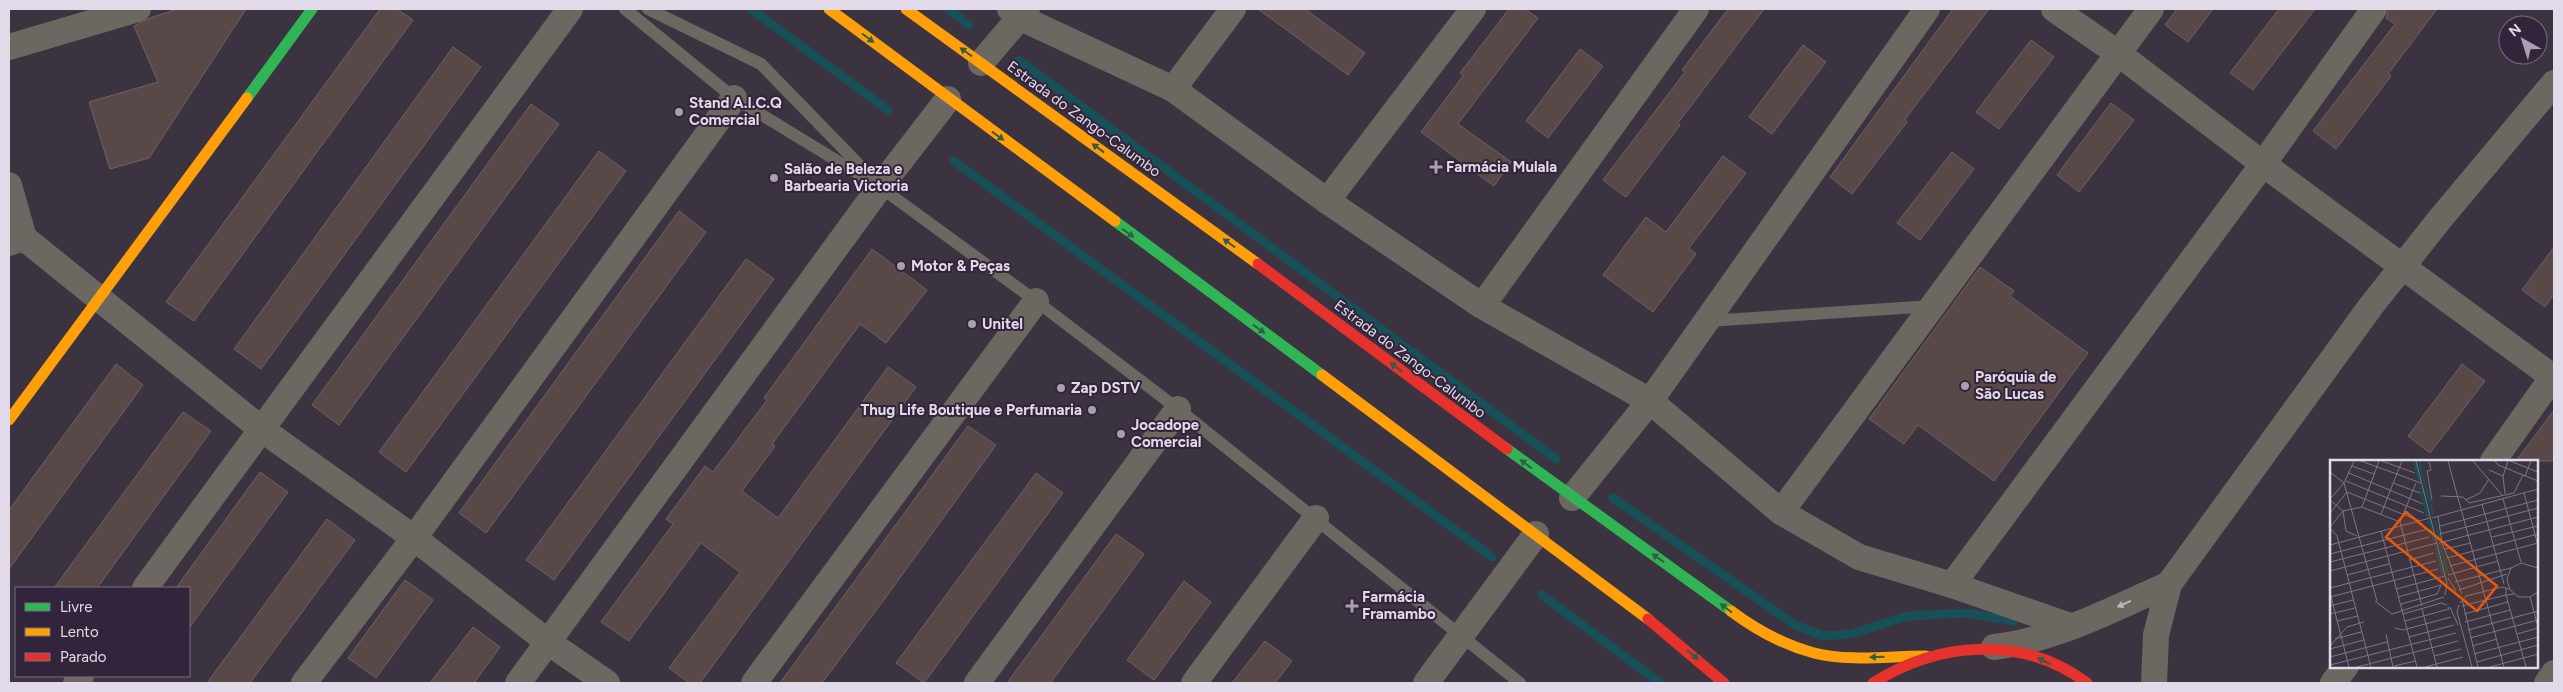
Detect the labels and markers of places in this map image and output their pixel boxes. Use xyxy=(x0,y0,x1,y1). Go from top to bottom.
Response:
place label: Stand A.I.C.Q Comercial xyxy=(689,94,782,129)
marker: Stand A.I.C.Q Comercial xyxy=(673,106,685,118)
place label: Farmácia Mulala xyxy=(1446,158,1557,176)
place label: Salão de Beleza e Barbearia Victoria xyxy=(784,160,908,195)
marker: Farmácia Mulala xyxy=(1430,161,1442,173)
marker: Salão de Beleza e Barbearia Victoria xyxy=(768,172,780,184)
place label: Motor & Peças xyxy=(911,257,1010,275)
marker: Motor & Peças xyxy=(895,260,907,272)
place label: Unitel xyxy=(982,315,1023,333)
marker: Unitel xyxy=(966,318,978,330)
place label: Paróquia de São Lucas xyxy=(1975,368,2057,403)
place label: Zap DSTV xyxy=(1071,379,1140,397)
marker: Paróquia de São Lucas xyxy=(1959,380,1971,392)
marker: Zap DSTV xyxy=(1055,382,1067,394)
place label: Thug Life Boutique e Perfumaria xyxy=(860,401,1082,419)
marker: Thug Life Boutique e Perfumaria xyxy=(1086,404,1098,416)
place label: Jocadope Comercial xyxy=(1131,416,1201,451)
marker: Jocadope Comercial xyxy=(1115,428,1127,440)
place label: Farmácia Framambo xyxy=(1362,588,1436,623)
marker: Farmácia Framambo xyxy=(1346,600,1358,612)

